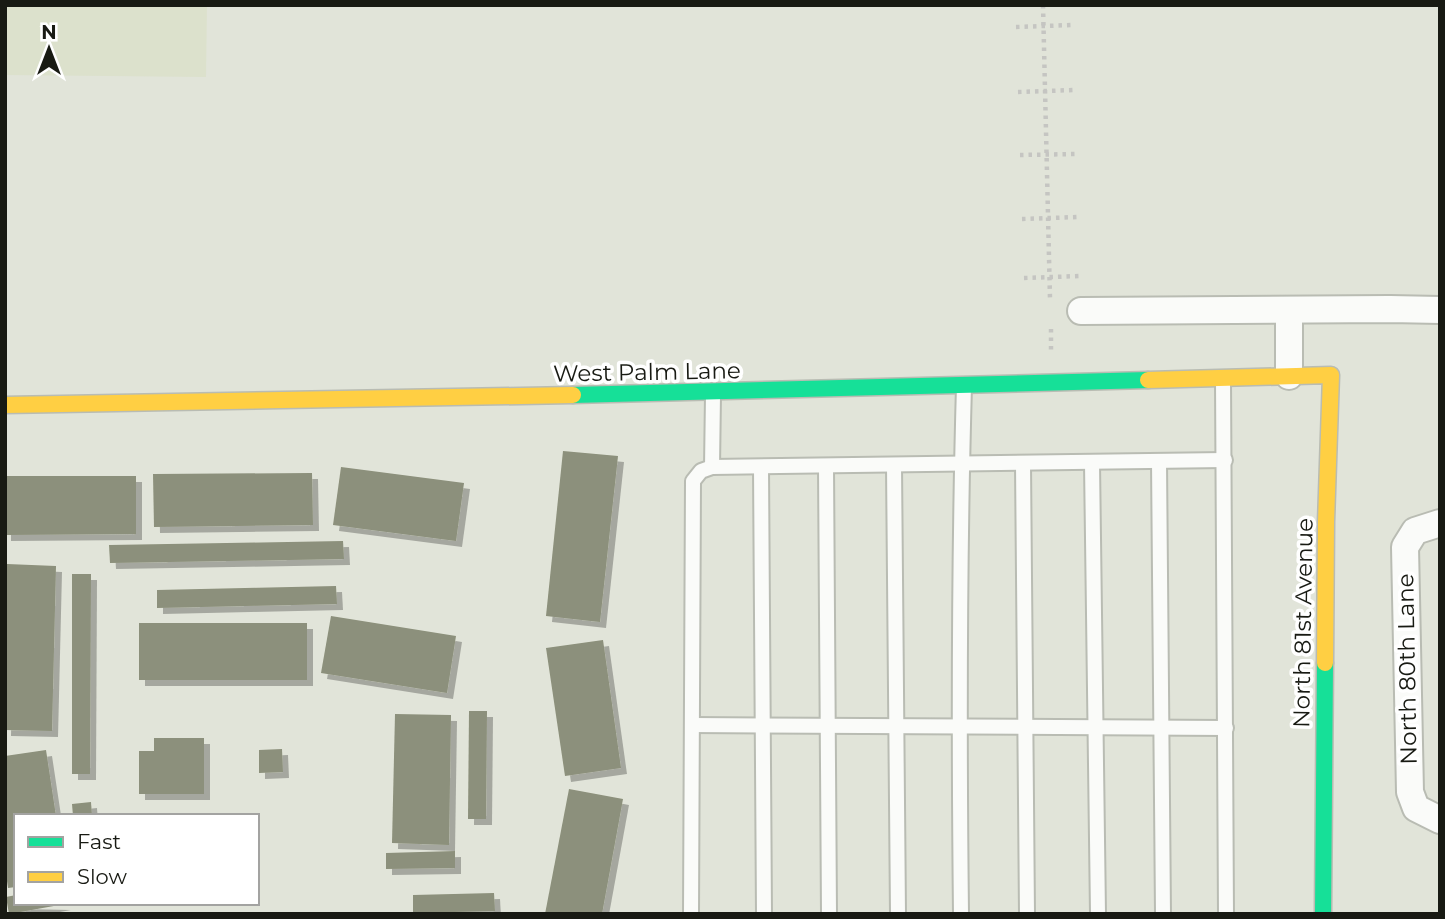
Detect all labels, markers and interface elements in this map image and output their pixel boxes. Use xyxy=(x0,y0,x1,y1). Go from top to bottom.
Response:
north arrow xyxy=(14,14,84,84)
text: N xyxy=(41,21,57,44)
street label: West Palm Lane xyxy=(553,356,741,388)
street label: North 81st Avenue xyxy=(1287,518,1319,728)
street label: North 80th Lane xyxy=(1391,573,1423,765)
legend xyxy=(14,814,259,905)
text: Fast xyxy=(77,829,121,854)
text: Slow xyxy=(77,864,127,889)

